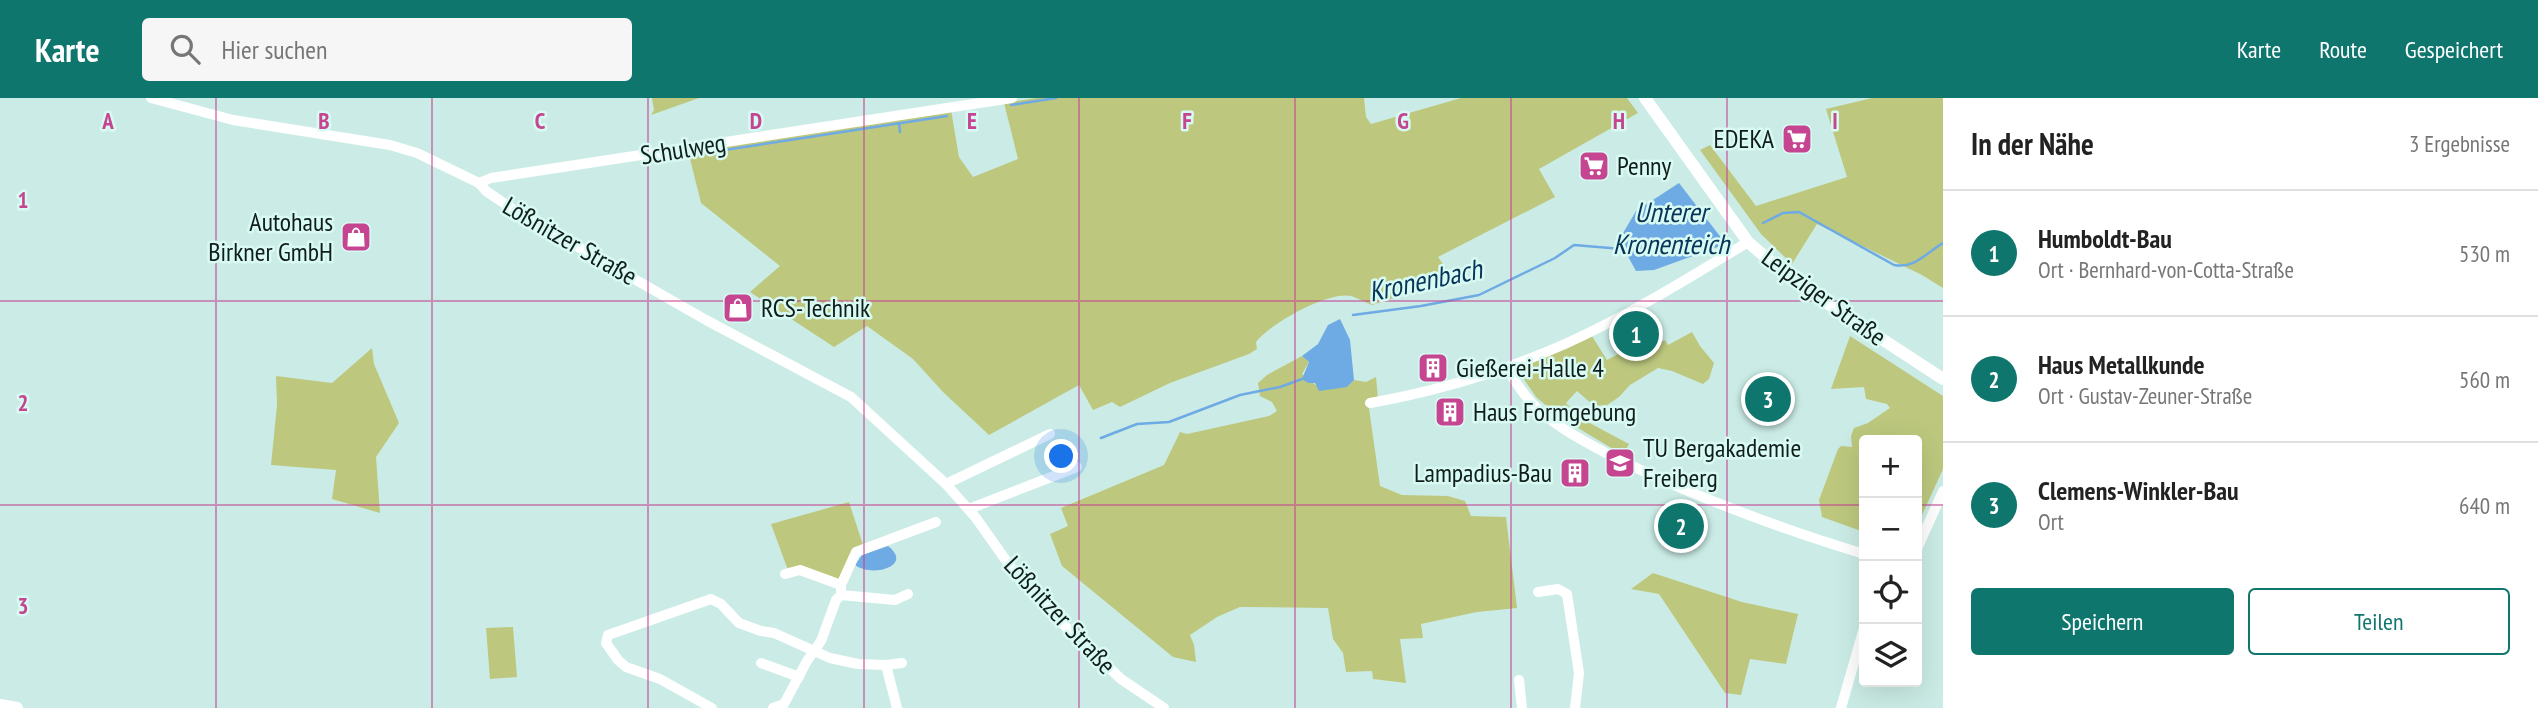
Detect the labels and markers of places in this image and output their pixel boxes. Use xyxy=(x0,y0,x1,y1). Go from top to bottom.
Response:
place label: EDEKA xyxy=(1714,122,1775,155)
supermarket icon: EDEKA xyxy=(1780,122,1814,156)
supermarket icon: Penny xyxy=(1577,149,1611,183)
place label: Penny xyxy=(1617,149,1672,182)
place label: Autohaus Birkner GmbH xyxy=(208,205,333,268)
shop icon: Autohaus Birkner GmbH xyxy=(339,220,373,254)
shop icon: RCS-Technik xyxy=(721,291,755,325)
place label: RCS-Technik xyxy=(761,291,870,324)
pin: 1 xyxy=(1613,308,1659,360)
building icon: Gießerei-Halle 4 xyxy=(1416,351,1450,385)
place label: Gießerei-Halle 4 xyxy=(1456,351,1604,384)
pin: 3 xyxy=(1745,373,1791,425)
building icon: Haus Formgebung xyxy=(1433,395,1467,429)
place label: Haus Formgebung xyxy=(1473,395,1636,428)
place label: TU Bergakademie Freiberg xyxy=(1643,431,1801,494)
school or university icon: TU Bergakademie Freiberg xyxy=(1603,446,1637,480)
place label: Lampadius-Bau xyxy=(1414,456,1552,489)
building icon: Lampadius-Bau xyxy=(1558,456,1592,490)
pin: 2 xyxy=(1658,500,1704,552)

